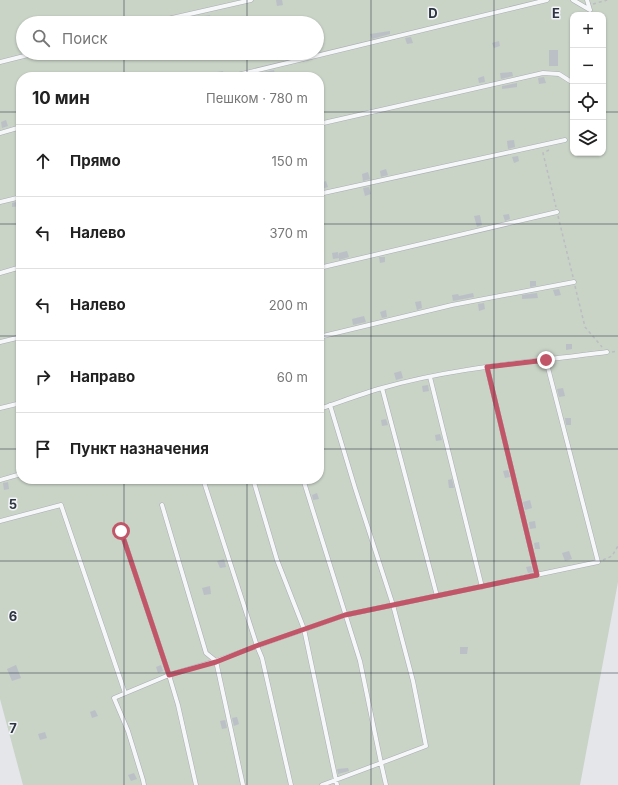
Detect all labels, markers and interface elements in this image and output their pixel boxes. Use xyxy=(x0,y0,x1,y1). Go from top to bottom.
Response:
text: D xyxy=(428,5,438,21)
text: E xyxy=(552,5,560,21)
map controls xyxy=(570,12,606,156)
button: + xyxy=(570,12,606,48)
search box xyxy=(16,16,324,60)
icon: search xyxy=(30,27,52,49)
text: Поиск xyxy=(62,29,108,48)
button: − xyxy=(570,48,606,84)
button: locate xyxy=(570,84,606,120)
text: 10 мин xyxy=(32,88,90,108)
text: Пешком · 780 m xyxy=(206,90,308,106)
button: layers xyxy=(570,120,606,156)
icon: ahead xyxy=(32,150,54,172)
text: Прямо xyxy=(70,151,121,170)
text: 150 m xyxy=(272,153,308,169)
icon: left xyxy=(32,222,54,244)
text: Налево xyxy=(70,223,126,242)
text: 370 m xyxy=(270,225,308,241)
icon: left xyxy=(32,294,54,316)
text: Налево xyxy=(70,295,126,314)
text: 200 m xyxy=(269,297,308,313)
route end xyxy=(537,351,555,369)
icon: right xyxy=(32,366,54,388)
text: Направо xyxy=(70,367,135,386)
text: 60 m xyxy=(277,369,308,385)
icon: arrive xyxy=(32,438,54,460)
text: Пункт назначения xyxy=(70,439,209,458)
text: 5 xyxy=(9,496,17,512)
route start xyxy=(112,522,130,540)
text: 6 xyxy=(9,608,17,624)
text: 7 xyxy=(9,720,17,736)

